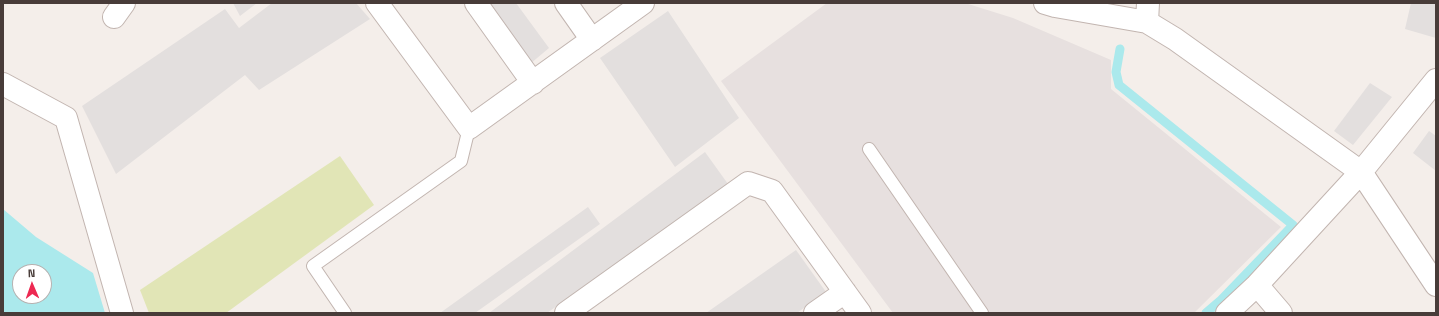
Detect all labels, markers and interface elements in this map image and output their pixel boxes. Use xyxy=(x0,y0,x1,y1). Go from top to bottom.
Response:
north arrow xyxy=(12,264,52,304)
text: N xyxy=(28,266,36,280)

